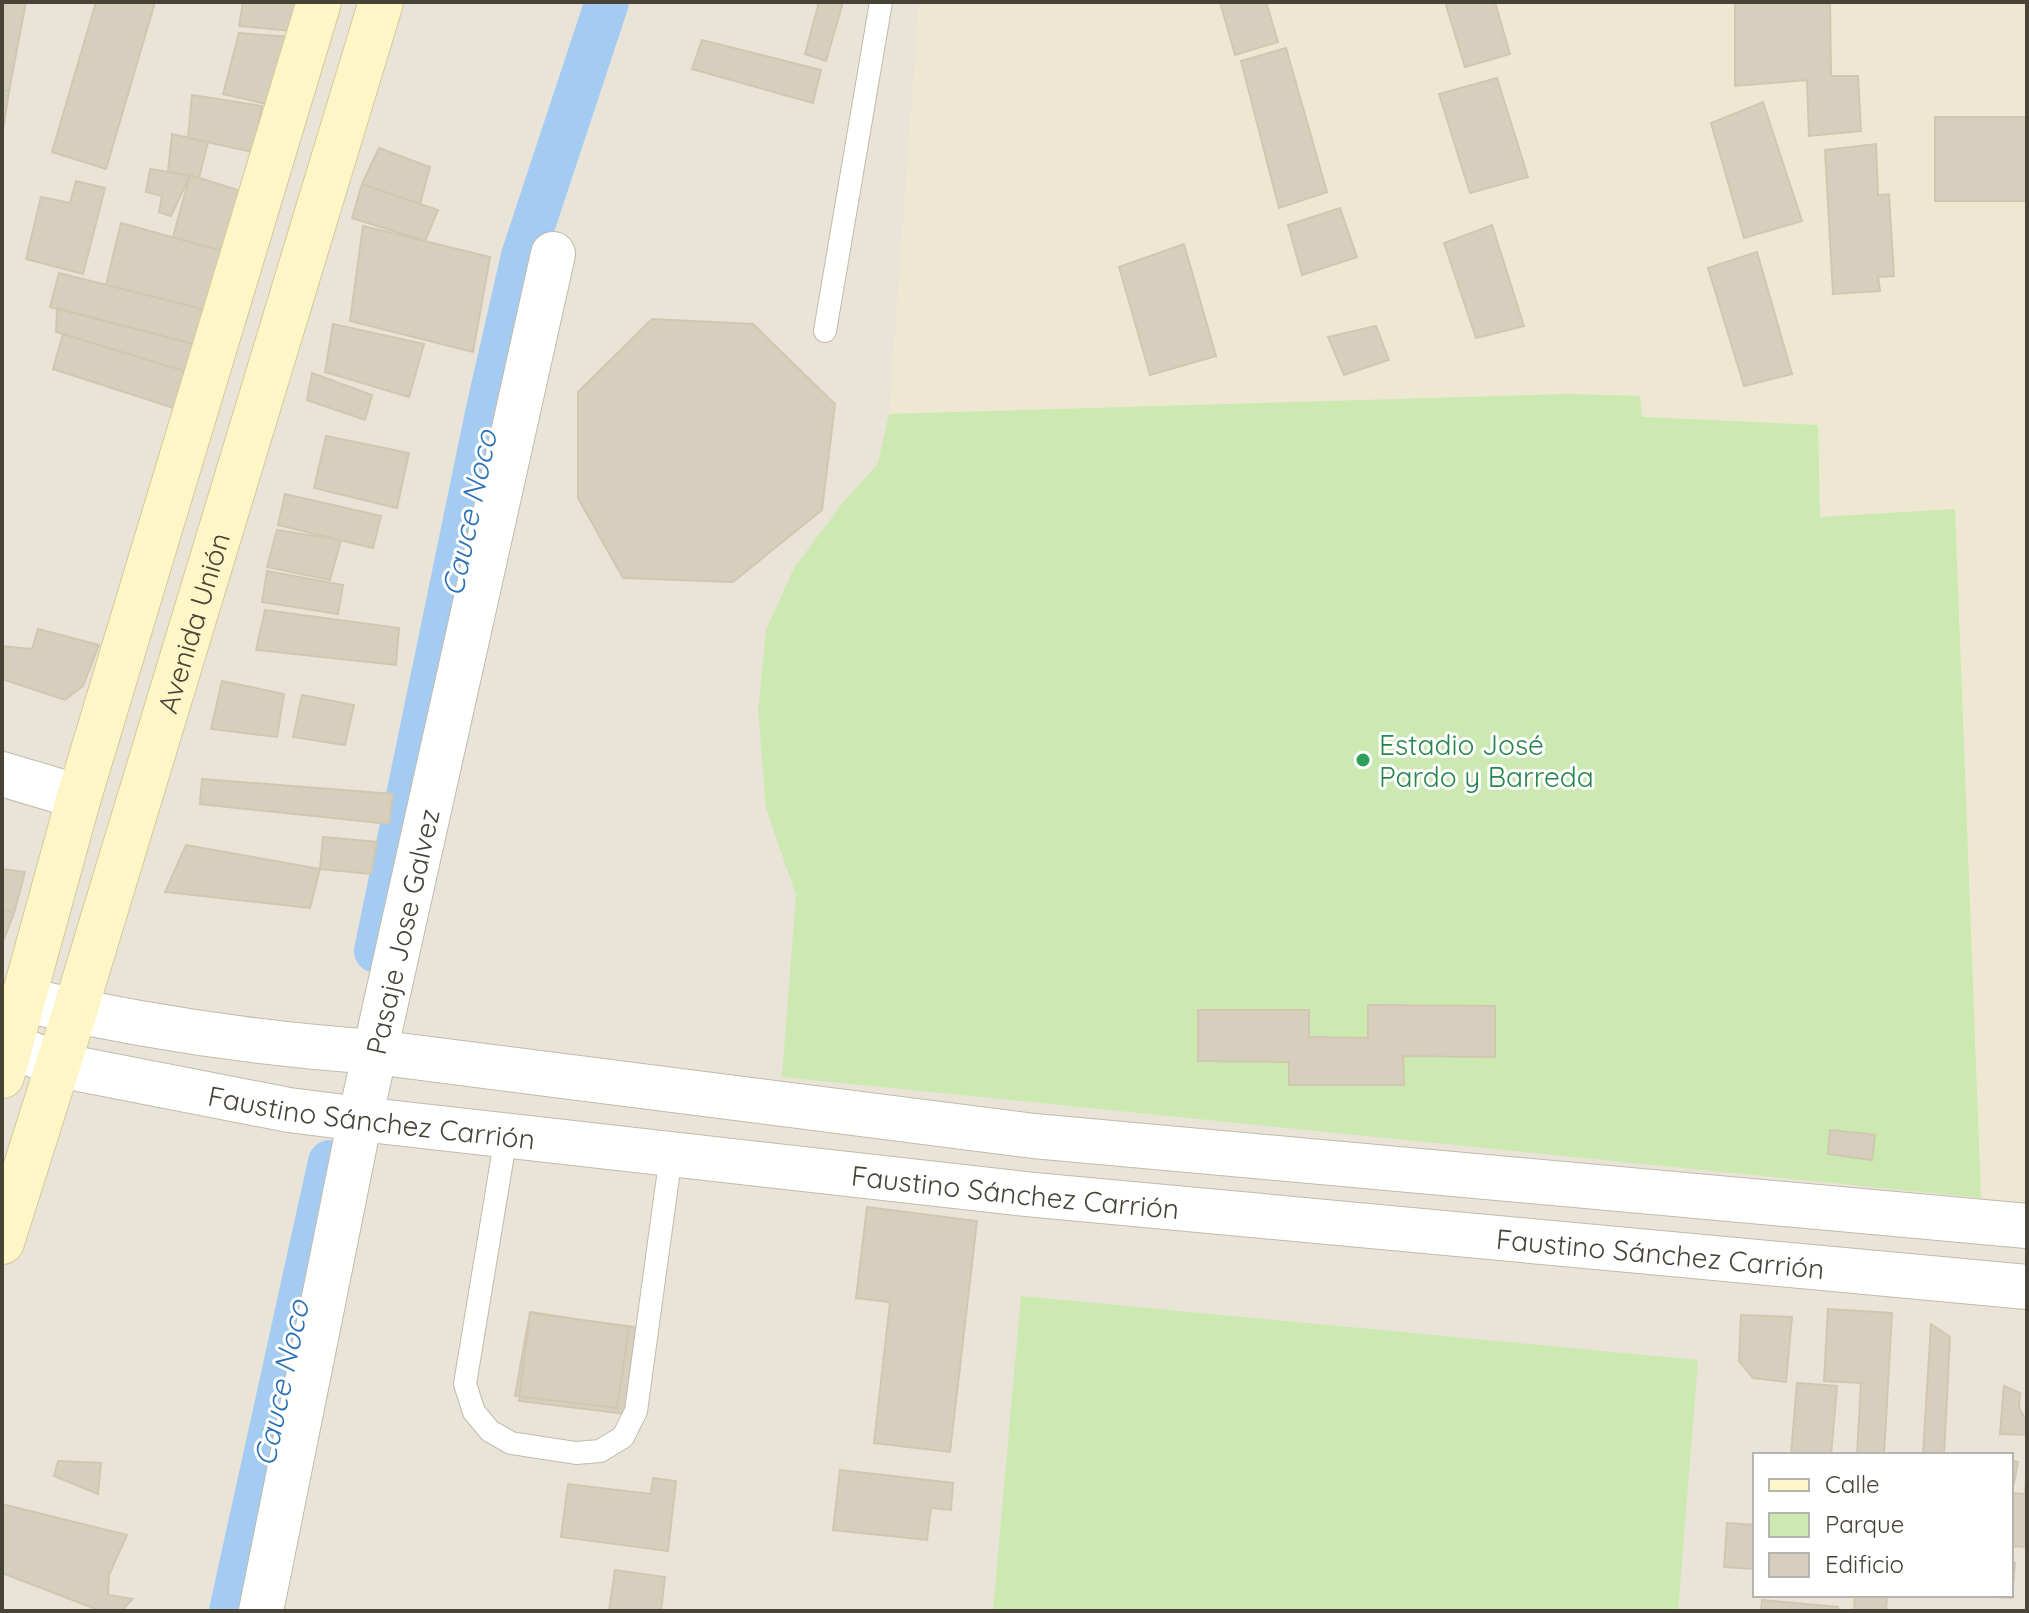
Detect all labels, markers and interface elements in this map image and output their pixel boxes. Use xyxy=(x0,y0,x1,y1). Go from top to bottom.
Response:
water label: Cauce Noco xyxy=(433,425,506,600)
street label: Avenida Unión xyxy=(149,528,237,717)
place label: Estadio José Pardo y Barreda xyxy=(1379,727,1594,794)
marker: Estadio José Pardo y Barreda xyxy=(1354,751,1372,769)
street label: Pasaje Jose Galvez xyxy=(357,805,446,1058)
street label: Faustino Sánchez Carrión xyxy=(205,1077,537,1156)
street label: Faustino Sánchez Carrión xyxy=(849,1157,1181,1226)
street label: Faustino Sánchez Carrión xyxy=(1495,1220,1826,1286)
water label: Cauce Noco xyxy=(245,1295,318,1470)
legend xyxy=(1753,1453,2013,1597)
text: Calle xyxy=(1825,1469,1880,1499)
text: Parque xyxy=(1825,1509,1904,1539)
text: Edificio xyxy=(1825,1549,1904,1579)

